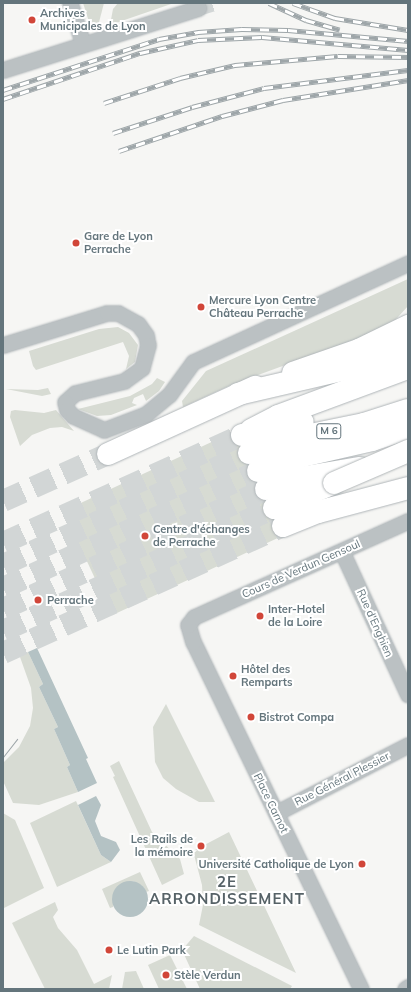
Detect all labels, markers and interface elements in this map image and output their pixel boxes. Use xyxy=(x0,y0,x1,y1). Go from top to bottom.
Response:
place label: Archives Municipales de Lyon xyxy=(40,7,146,33)
marker: Archives Municipales de Lyon xyxy=(27,15,37,25)
place label: Gare de Lyon Perrache xyxy=(84,230,153,256)
marker: Gare de Lyon Perrache xyxy=(71,238,81,248)
place label: Mercure Lyon Centre Château Perrache xyxy=(209,294,316,320)
marker: Mercure Lyon Centre Château Perrache xyxy=(196,302,206,312)
road number: M 6 xyxy=(316,423,342,439)
place label: Centre d'échanges de Perrache xyxy=(153,523,250,549)
marker: Centre d'échanges de Perrache xyxy=(140,531,150,541)
street label: Cours de Verdun Gensoul xyxy=(240,537,362,601)
street label: Rue d'Enghien xyxy=(354,587,396,659)
place label: Perrache xyxy=(47,593,94,607)
marker: Perrache xyxy=(32,594,44,606)
place label: Inter-Hotel de la Loire xyxy=(268,603,325,629)
marker: Inter-Hotel de la Loire xyxy=(255,611,265,621)
place label: Hôtel des Remparts xyxy=(241,663,292,689)
marker: Hôtel des Remparts xyxy=(228,671,238,681)
place label: Bistrot Compa xyxy=(259,710,334,724)
marker: Bistrot Compa xyxy=(246,712,256,722)
street label: Rue Général Plessier xyxy=(292,749,392,809)
street label: Place Carnot xyxy=(251,771,291,835)
place label: Les Rails de la mémoire xyxy=(131,833,193,859)
marker: Les Rails de la mémoire xyxy=(196,841,206,851)
place label: Université Catholique de Lyon xyxy=(198,857,354,871)
marker: Université Catholique de Lyon xyxy=(357,859,367,869)
district label: 2E ARRONDISSEMENT xyxy=(149,872,305,907)
place label: Le Lutin Park xyxy=(117,943,186,957)
marker: Le Lutin Park xyxy=(104,945,114,955)
place label: Stèle Verdun xyxy=(174,968,241,982)
marker: Stèle Verdun xyxy=(161,970,171,980)

